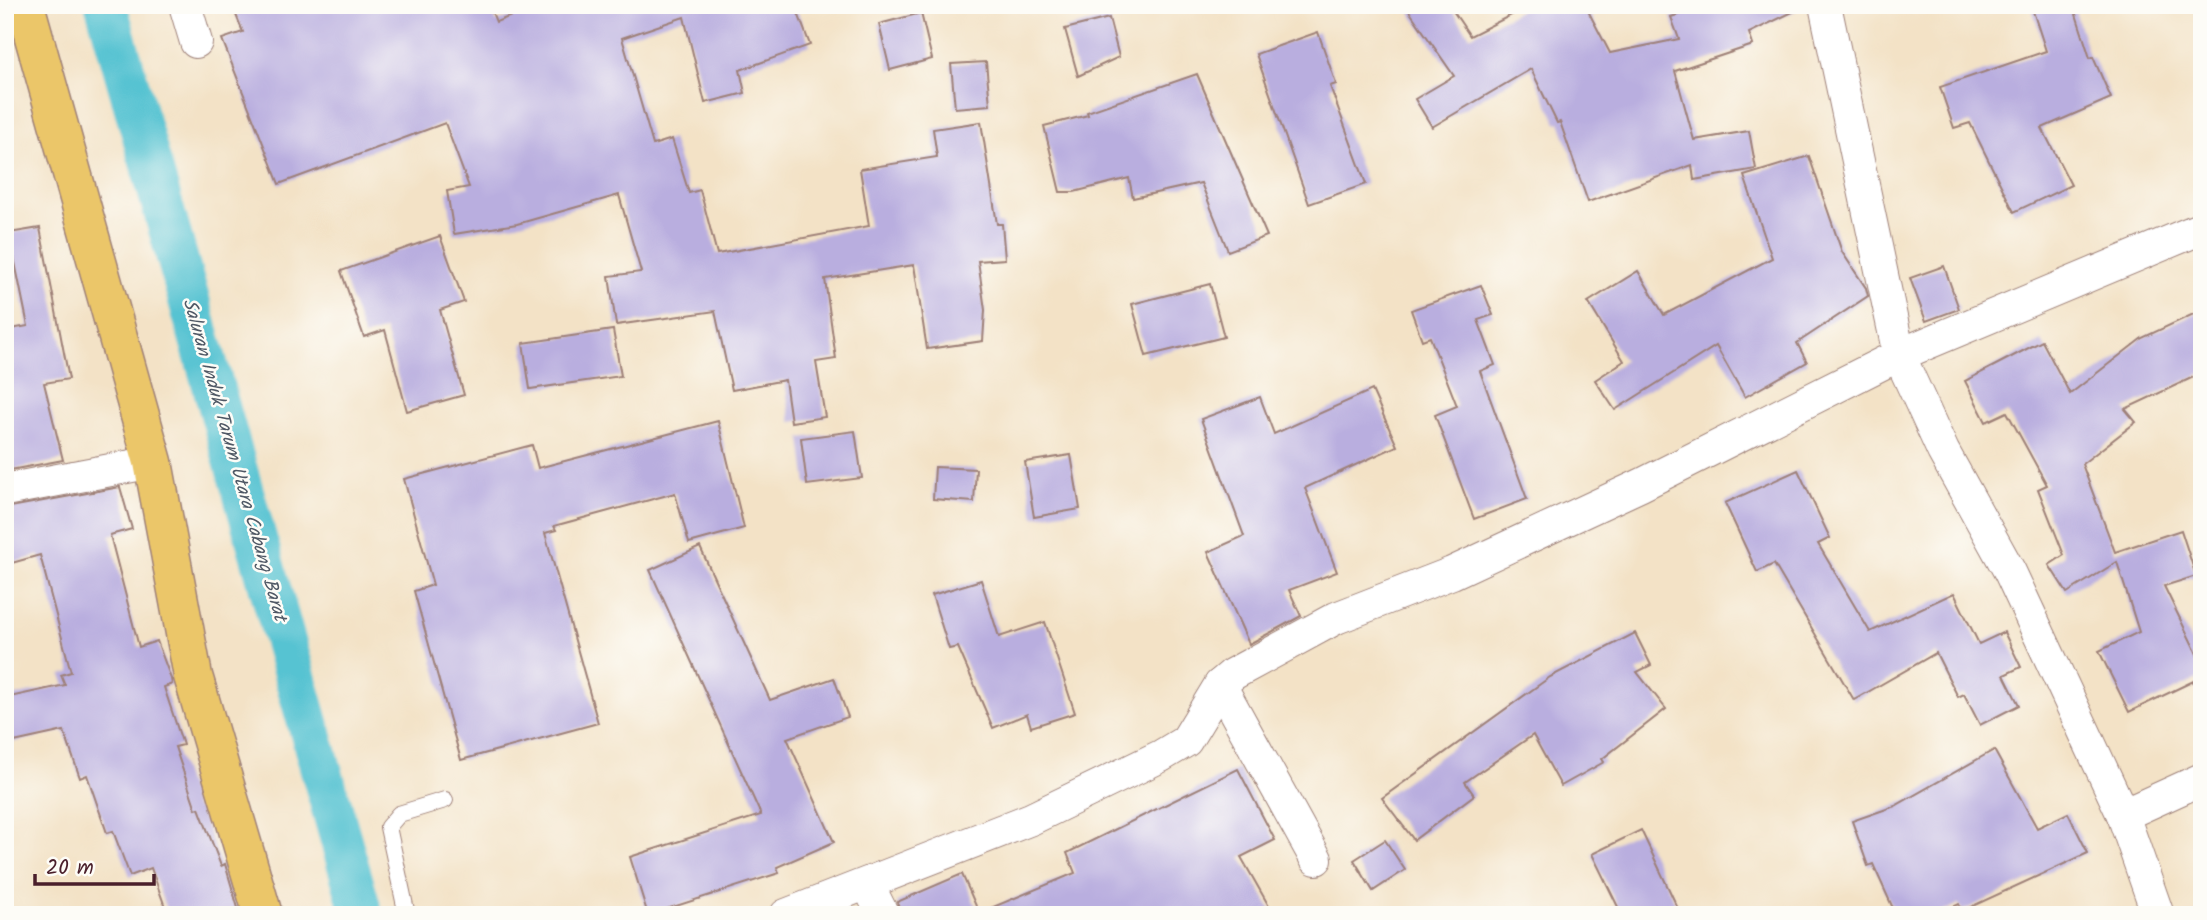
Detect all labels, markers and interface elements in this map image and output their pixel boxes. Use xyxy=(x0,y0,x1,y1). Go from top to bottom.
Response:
water label: Saluran Induk Tarum Utara Cabang Barat xyxy=(174,295,295,627)
scale bar xyxy=(35,843,154,887)
text: 20 m xyxy=(46,852,94,885)

